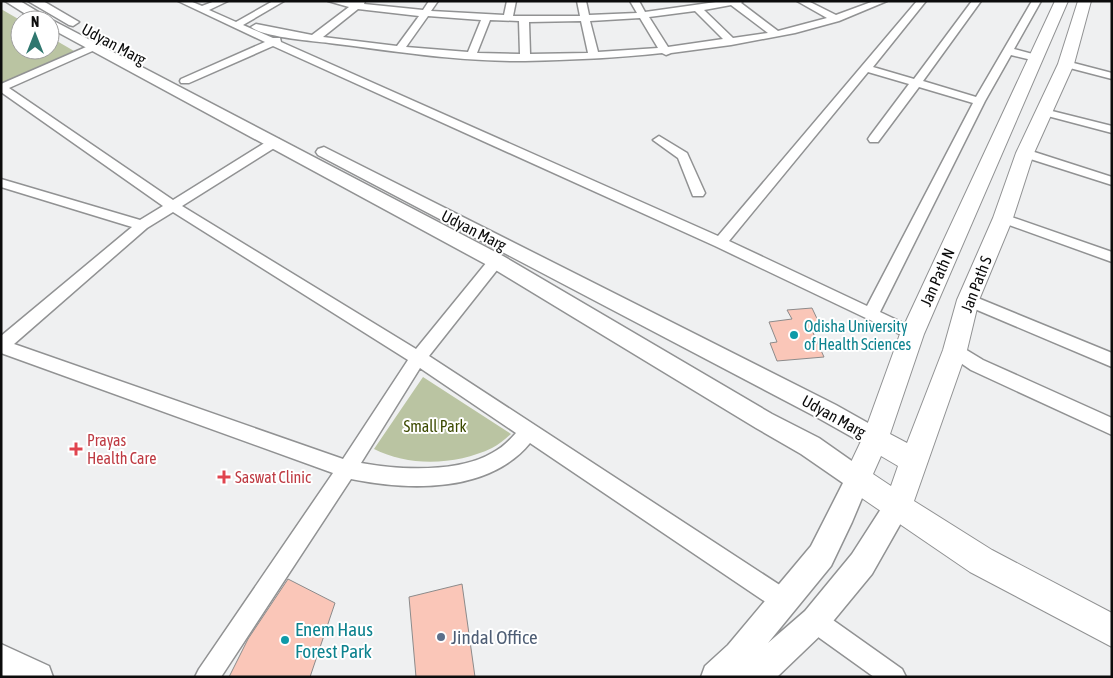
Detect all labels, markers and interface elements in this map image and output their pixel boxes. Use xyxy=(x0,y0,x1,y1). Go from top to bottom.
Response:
north arrow xyxy=(10,10,60,60)
text: N xyxy=(31,14,39,30)
street label: Udyan Marg xyxy=(78,20,149,69)
street label: Udyan Marg xyxy=(438,206,509,255)
street label: Jan Path N xyxy=(916,245,958,309)
street label: Jan Path S xyxy=(957,253,995,315)
place label: Odisha University of Health Sciences xyxy=(804,317,911,353)
marker: Odisha University of Health Sciences xyxy=(788,329,800,341)
street label: Udyan Marg xyxy=(798,391,869,442)
park label: Small Park xyxy=(403,417,467,435)
place label: Prayas Health Care xyxy=(87,431,156,467)
marker: Prayas Health Care xyxy=(69,442,83,456)
place label: Saswat Clinic xyxy=(235,468,311,486)
marker: Saswat Clinic xyxy=(217,470,231,484)
place label: Enem Haus Forest Park xyxy=(295,618,373,662)
place label: Jindal Office xyxy=(451,626,538,648)
marker: Jindal Office xyxy=(435,631,447,643)
marker: Enem Haus Forest Park xyxy=(279,634,291,646)

